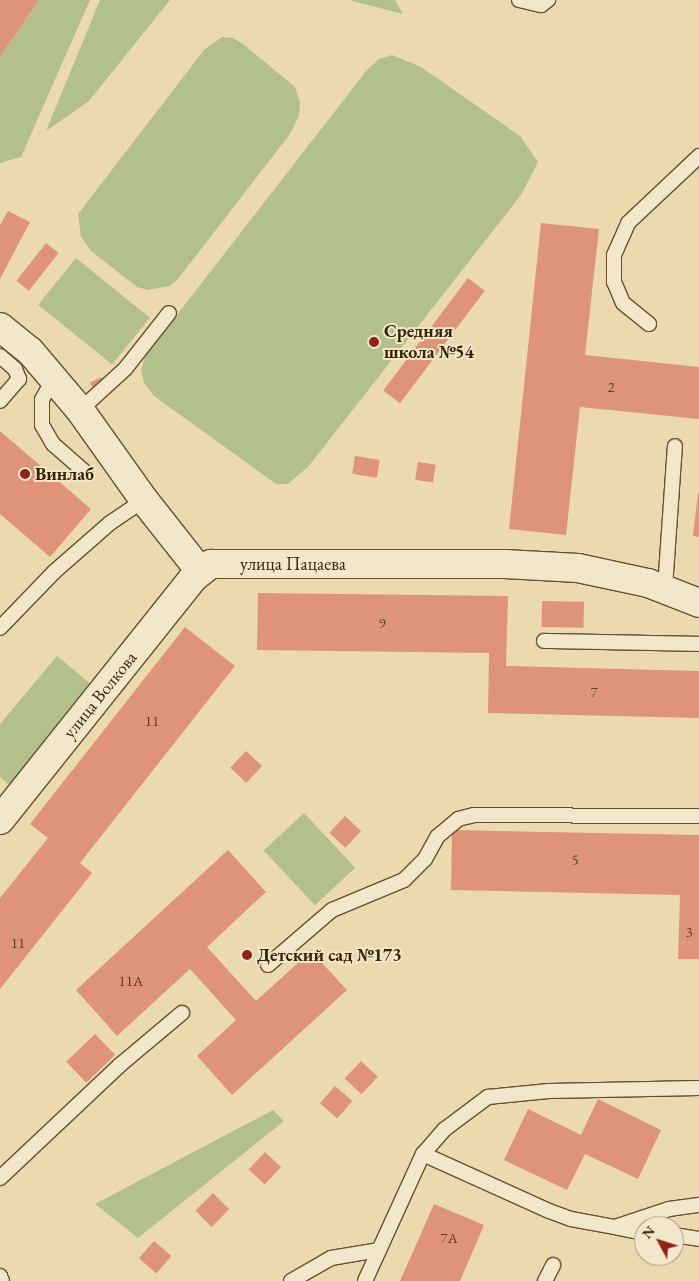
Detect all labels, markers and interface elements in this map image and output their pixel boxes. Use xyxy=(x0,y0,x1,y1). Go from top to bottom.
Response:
place label: Средняя школа №54 xyxy=(384,321,474,364)
marker: Средняя школа №54 xyxy=(368,336,380,348)
house number: 2 xyxy=(607,378,615,396)
place label: Винлаб xyxy=(35,463,94,485)
marker: Винлаб xyxy=(19,468,31,480)
street label: улица Пацаева xyxy=(240,553,346,575)
house number: 9 xyxy=(378,614,386,632)
street label: улица Волкова xyxy=(58,647,142,743)
house number: 7 xyxy=(590,683,598,701)
house number: 11 xyxy=(145,712,159,730)
house number: 5 xyxy=(571,851,579,869)
house number: 3 xyxy=(685,923,693,941)
house number: 11 xyxy=(11,934,25,952)
place label: Детский сад №173 xyxy=(257,944,402,966)
marker: Детский сад №173 xyxy=(241,949,253,961)
house number: 11А xyxy=(119,972,143,990)
north arrow xyxy=(634,1216,684,1266)
text: N xyxy=(638,1222,659,1242)
house number: 7А xyxy=(440,1229,458,1247)

